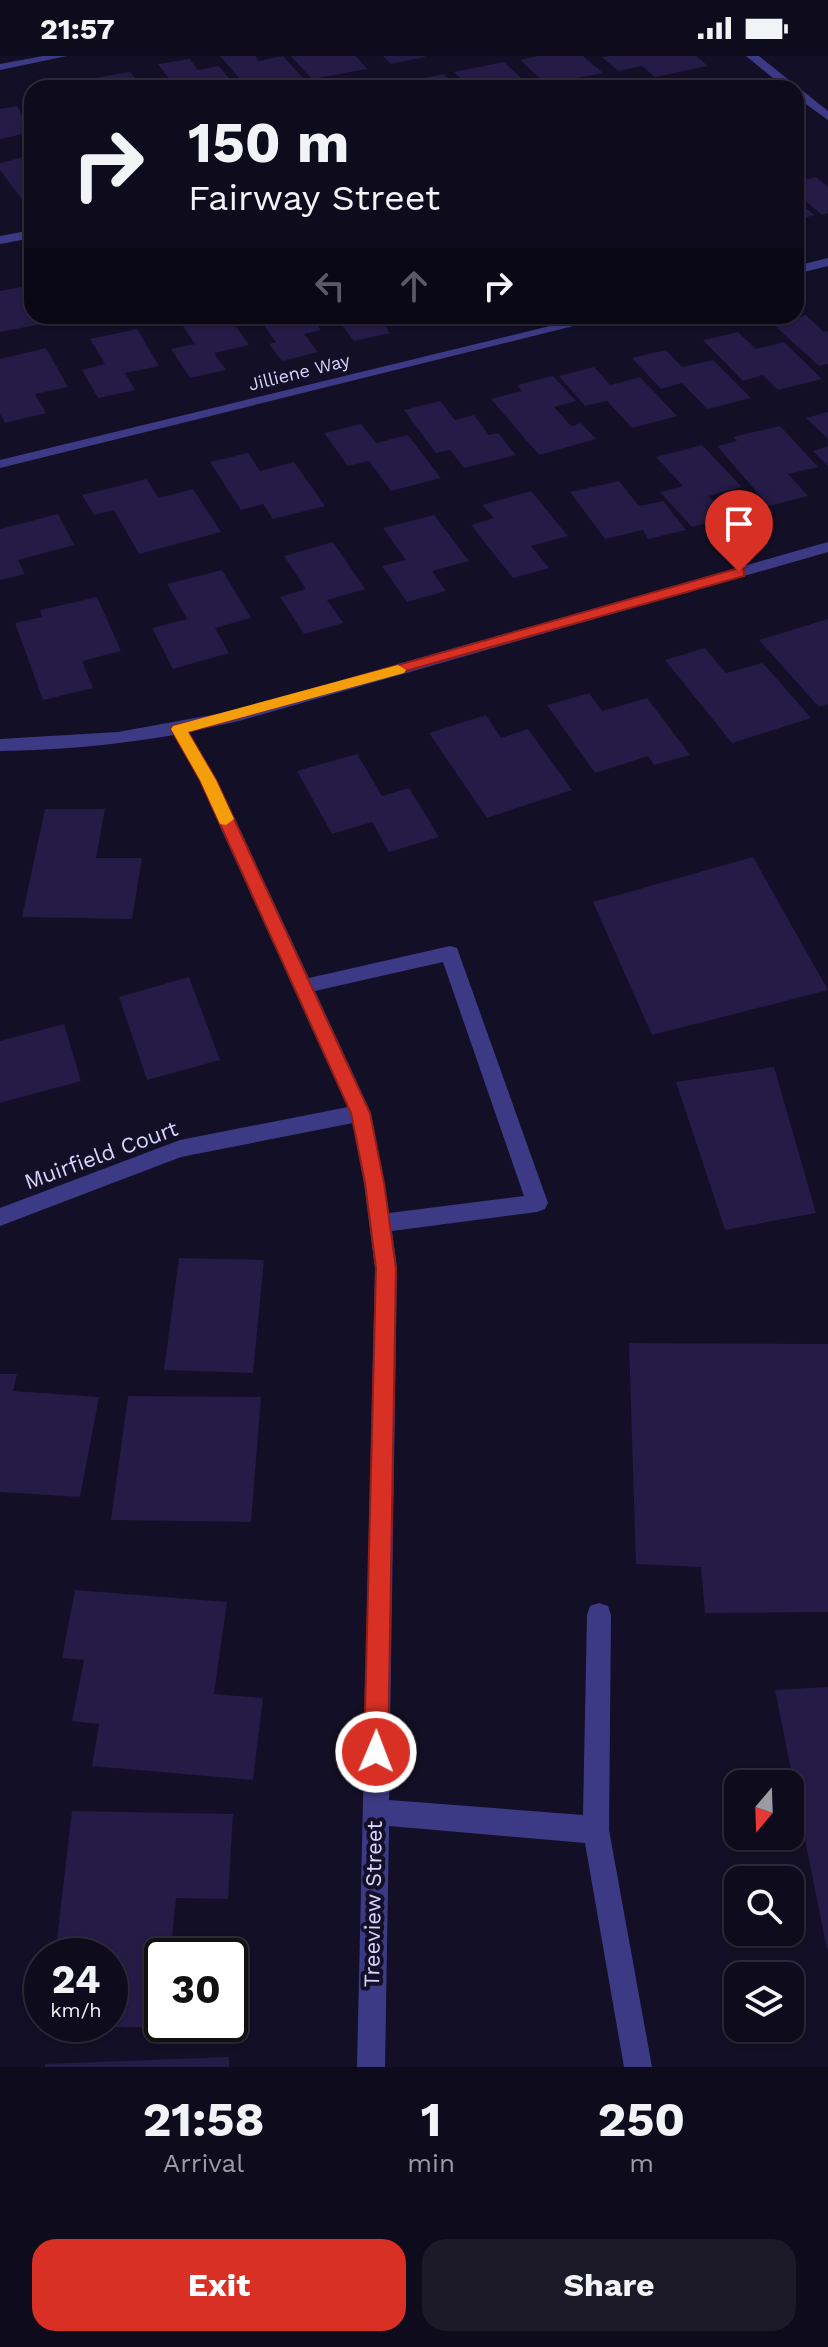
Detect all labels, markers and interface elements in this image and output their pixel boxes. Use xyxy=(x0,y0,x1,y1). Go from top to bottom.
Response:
text: 21:57 xyxy=(40,11,115,46)
text: 150 m xyxy=(188,110,350,176)
icon: right xyxy=(56,112,160,216)
text: Fairway Street xyxy=(188,177,440,219)
icon: left xyxy=(308,264,352,308)
icon: ahead xyxy=(392,264,436,308)
icon: right xyxy=(476,264,520,308)
street label: Jilliene Way xyxy=(246,349,353,395)
pin xyxy=(705,490,773,572)
icon: arrive xyxy=(717,502,761,546)
street label: Muirfield Court xyxy=(21,1116,181,1194)
position arrow xyxy=(334,1710,418,1794)
north arrow xyxy=(724,1770,804,1850)
map controls xyxy=(724,1770,804,2042)
street label: Treeview Street xyxy=(359,1820,387,1988)
button: search xyxy=(724,1866,804,1946)
speed limit sign: 30 xyxy=(144,1938,248,2042)
text: 24 xyxy=(51,1956,101,2003)
button: layers xyxy=(724,1962,804,2042)
text: km/h xyxy=(50,1998,102,2022)
text: 21:58 xyxy=(143,2091,265,2148)
text: 1 xyxy=(421,2091,442,2148)
text: 250 xyxy=(598,2091,685,2148)
text: Arrival xyxy=(163,2148,244,2178)
text: min xyxy=(407,2148,455,2178)
text: m xyxy=(629,2148,654,2178)
button: Exit xyxy=(32,2239,406,2331)
button: Share xyxy=(422,2239,796,2331)

